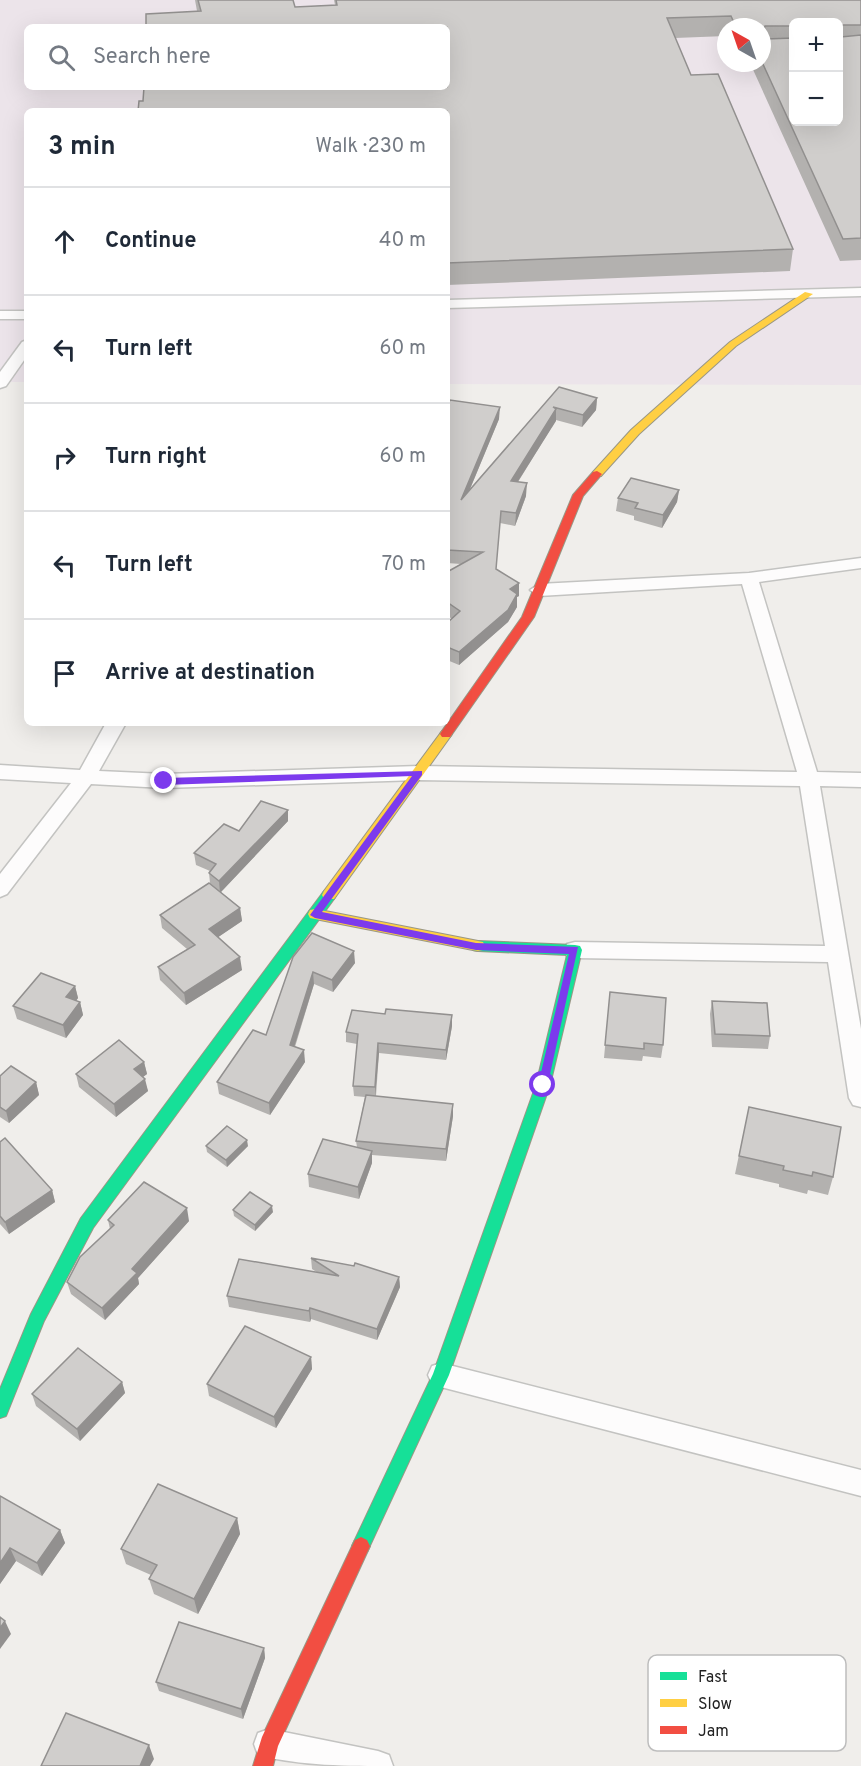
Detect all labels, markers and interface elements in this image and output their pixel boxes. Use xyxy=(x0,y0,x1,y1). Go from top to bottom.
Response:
north arrow xyxy=(717,18,771,72)
map controls xyxy=(789,18,843,126)
button: + xyxy=(789,18,843,72)
search box xyxy=(24,24,450,90)
icon: search xyxy=(45,41,78,74)
text: Search here xyxy=(93,44,211,71)
button: − xyxy=(789,72,843,126)
text: 3 min xyxy=(48,131,116,164)
text: Walk · 230 m xyxy=(315,134,426,160)
icon: ahead xyxy=(48,225,81,258)
text: Continue xyxy=(105,228,196,255)
text: 40 m xyxy=(379,228,426,254)
icon: left xyxy=(48,333,81,366)
text: Turn left xyxy=(105,336,193,363)
text: 60 m xyxy=(380,336,426,362)
icon: right xyxy=(48,441,81,474)
text: Turn right xyxy=(105,444,207,471)
text: 60 m xyxy=(380,444,426,470)
icon: left xyxy=(48,549,81,582)
text: Turn left xyxy=(105,552,193,579)
text: 70 m xyxy=(382,552,426,578)
icon: arrive xyxy=(48,657,81,690)
text: Arrive at destination xyxy=(105,660,315,687)
route end xyxy=(150,767,176,793)
route start xyxy=(529,1071,555,1097)
legend xyxy=(648,1655,846,1751)
text: Fast xyxy=(698,1668,728,1688)
text: Slow xyxy=(698,1695,732,1715)
text: Jam xyxy=(698,1722,729,1742)

